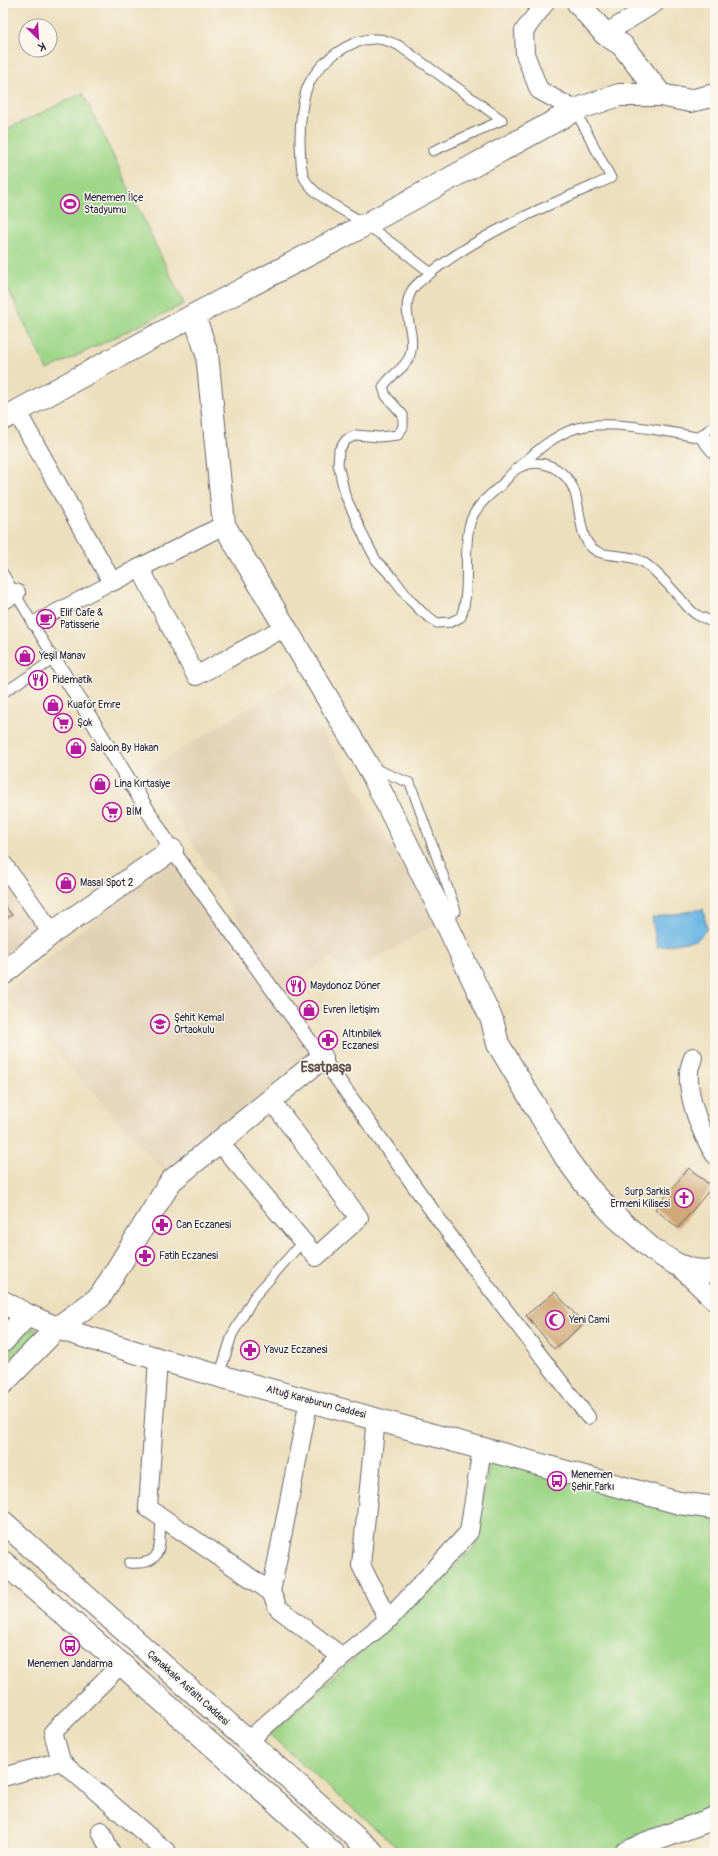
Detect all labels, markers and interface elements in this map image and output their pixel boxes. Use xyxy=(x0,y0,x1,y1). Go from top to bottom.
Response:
north arrow xyxy=(18,18,58,58)
text: K xyxy=(36,39,48,54)
place label: Menemen İlçe Stadyumu xyxy=(84,191,143,216)
sports icon: Menemen İlçe Stadyumu xyxy=(59,193,81,215)
place label: Elif Cafe & Patisserie xyxy=(60,607,103,631)
cafe icon: Elif Cafe & Patisserie xyxy=(35,608,57,630)
shop icon: Yeşil Manav xyxy=(14,645,36,667)
place label: Yeşil Manav xyxy=(38,650,86,662)
restaurant icon: Pidematik xyxy=(27,669,49,691)
place label: Pidematik xyxy=(52,674,93,686)
shop icon: Kuaför Emre xyxy=(42,694,64,716)
place label: Kuaför Emre xyxy=(67,699,120,711)
supermarket icon: Şok xyxy=(52,712,74,734)
place label: Şok xyxy=(77,717,93,729)
shop icon: Saloon By Hakan xyxy=(65,737,87,759)
place label: Saloon By Hakan xyxy=(90,742,159,754)
shop icon: Lina Kırtasiye xyxy=(89,773,111,795)
place label: Lina Kırtasiye xyxy=(114,778,170,790)
supermarket icon: BİM xyxy=(101,801,123,823)
place label: BİM xyxy=(126,805,142,818)
shop icon: Masal Spot 2 xyxy=(55,872,77,894)
place label: Masal Spot 2 xyxy=(80,877,134,889)
restaurant icon: Maydonoz Döner xyxy=(285,975,307,997)
place label: Maydonoz Döner xyxy=(310,980,381,992)
shop icon: Evren İletişim xyxy=(298,999,320,1021)
place label: Evren İletişim xyxy=(323,1003,380,1016)
place label: Şehit Kemal Ortaokulu xyxy=(174,1012,224,1036)
school or university icon: Şehit Kemal Ortaokulu xyxy=(149,1013,171,1035)
place label: Altınbilek Eczanesi xyxy=(342,1028,382,1052)
pharmacy icon: Altınbilek Eczanesi xyxy=(317,1029,339,1051)
district label: Esatpaşa xyxy=(300,1059,352,1076)
place label: Surp Sarkis Ermeni Kilisesi xyxy=(610,1186,671,1210)
church icon: Surp Sarkis Ermeni Kilisesi xyxy=(673,1187,695,1209)
pharmacy icon: Can Eczanesi xyxy=(151,1214,173,1236)
place label: Can Eczanesi xyxy=(176,1219,231,1231)
pharmacy icon: Fatih Eczanesi xyxy=(134,1245,156,1267)
place label: Fatih Eczanesi xyxy=(159,1250,218,1262)
mosque icon: Yeni Cami xyxy=(544,1309,566,1331)
place label: Yeni Cami xyxy=(568,1314,610,1326)
pharmacy icon: Yavuz Eczanesi xyxy=(239,1339,261,1361)
place label: Yavuz Eczanesi xyxy=(263,1344,328,1356)
street label: Altuğ Karaburun Caddesi xyxy=(265,1383,367,1421)
place label: Menemen Şehir Parkı xyxy=(571,1469,614,1493)
bus stop icon: Menemen Şehir Parkı xyxy=(546,1470,568,1492)
bus stop icon: Menemen Jandarma xyxy=(59,1635,81,1657)
street label: Çanakkale Asfaltı Caddesi xyxy=(145,1648,232,1728)
place label: Menemen Jandarma xyxy=(27,1658,113,1670)

